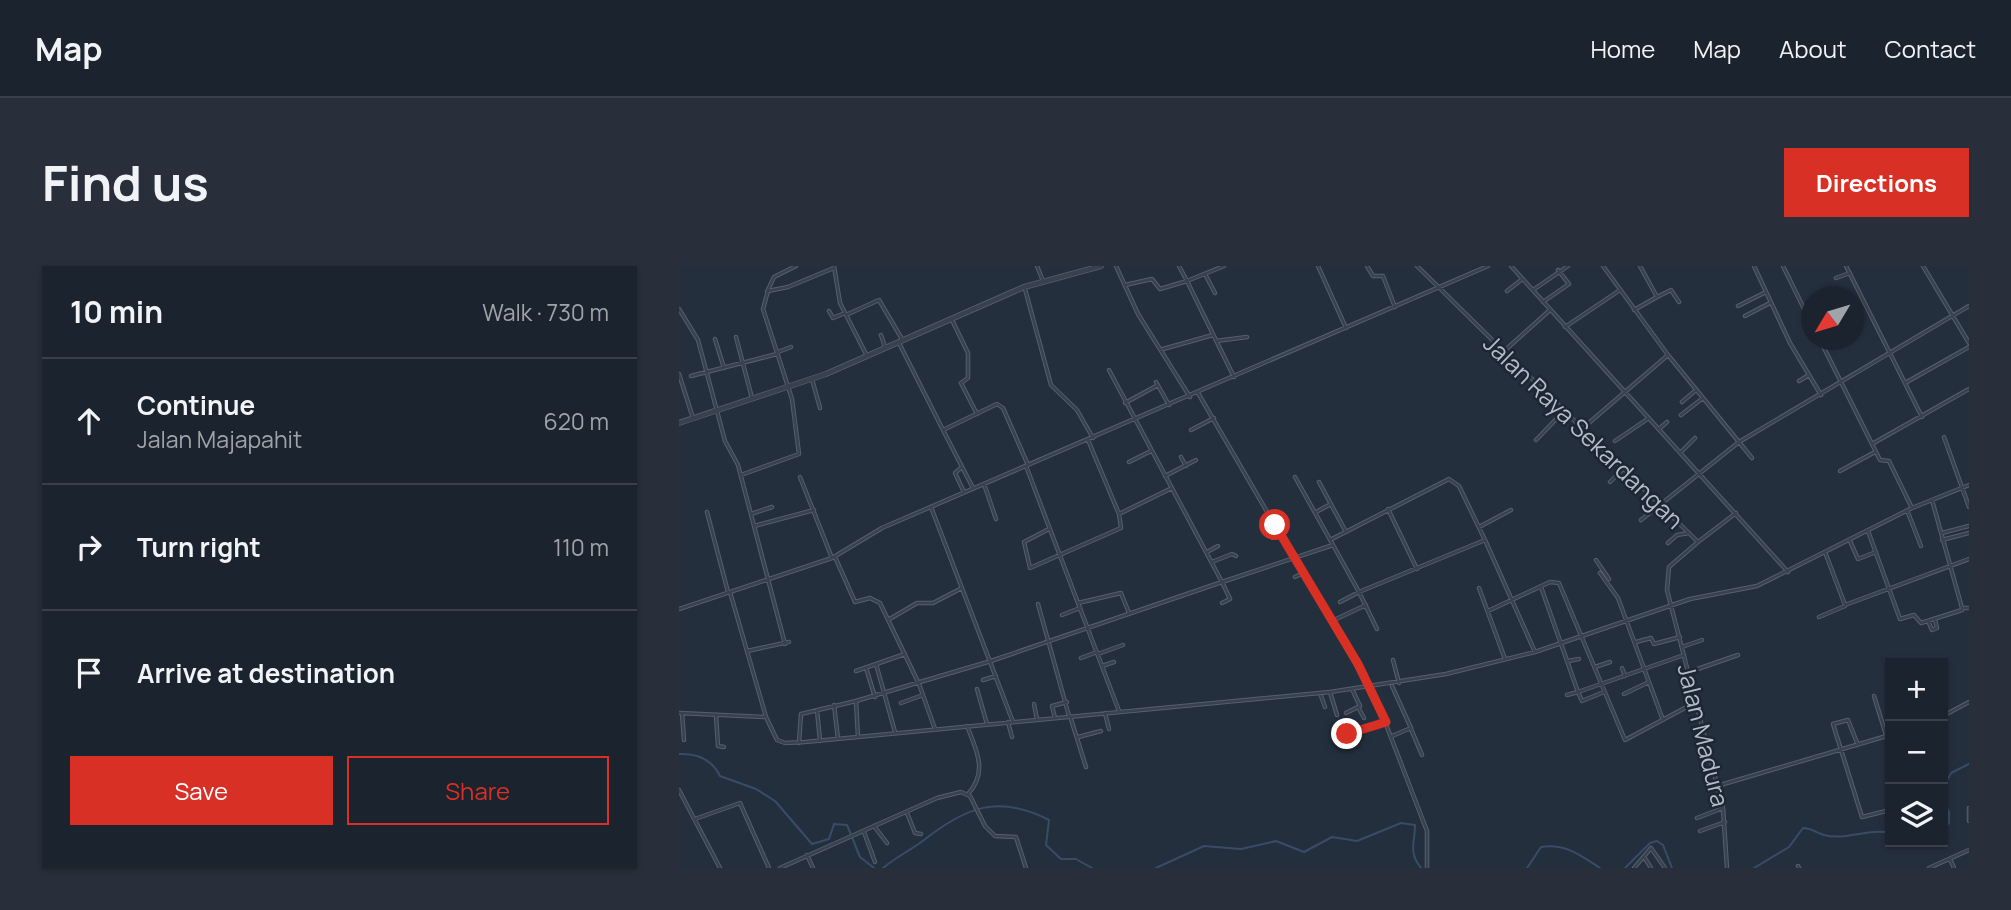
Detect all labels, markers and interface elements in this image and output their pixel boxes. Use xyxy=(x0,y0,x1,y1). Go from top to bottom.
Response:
text: Map xyxy=(35,26,103,71)
text: Home xyxy=(1590,32,1655,65)
text: Map xyxy=(1693,32,1741,65)
text: About xyxy=(1779,32,1847,65)
text: Contact xyxy=(1885,32,1976,65)
button: Directions xyxy=(1784,148,1969,217)
text: Find us xyxy=(42,149,209,216)
north arrow xyxy=(1801,287,1864,350)
text: 10 min xyxy=(70,291,163,332)
text: Walk · 730 m xyxy=(482,296,609,328)
street label: Jalan Raya Sekardangan xyxy=(1477,327,1691,535)
text: Continue xyxy=(137,387,255,423)
icon: ahead xyxy=(70,402,108,440)
text: 620 m xyxy=(543,405,609,437)
text: Jalan Majapahit xyxy=(137,423,302,455)
route start xyxy=(1259,509,1290,540)
icon: right xyxy=(70,528,108,566)
text: Turn right xyxy=(137,529,261,565)
text: 110 m xyxy=(553,531,609,563)
icon: arrive xyxy=(70,654,108,692)
text: Arrive at destination xyxy=(137,655,395,691)
map controls xyxy=(1885,658,1948,847)
button: + xyxy=(1885,658,1948,721)
street label: Jalan Madura xyxy=(1670,660,1738,810)
route end xyxy=(1331,718,1362,749)
button: − xyxy=(1885,721,1948,784)
button: Save xyxy=(70,756,333,825)
button: Share xyxy=(347,756,609,825)
button: layers xyxy=(1885,784,1948,847)

